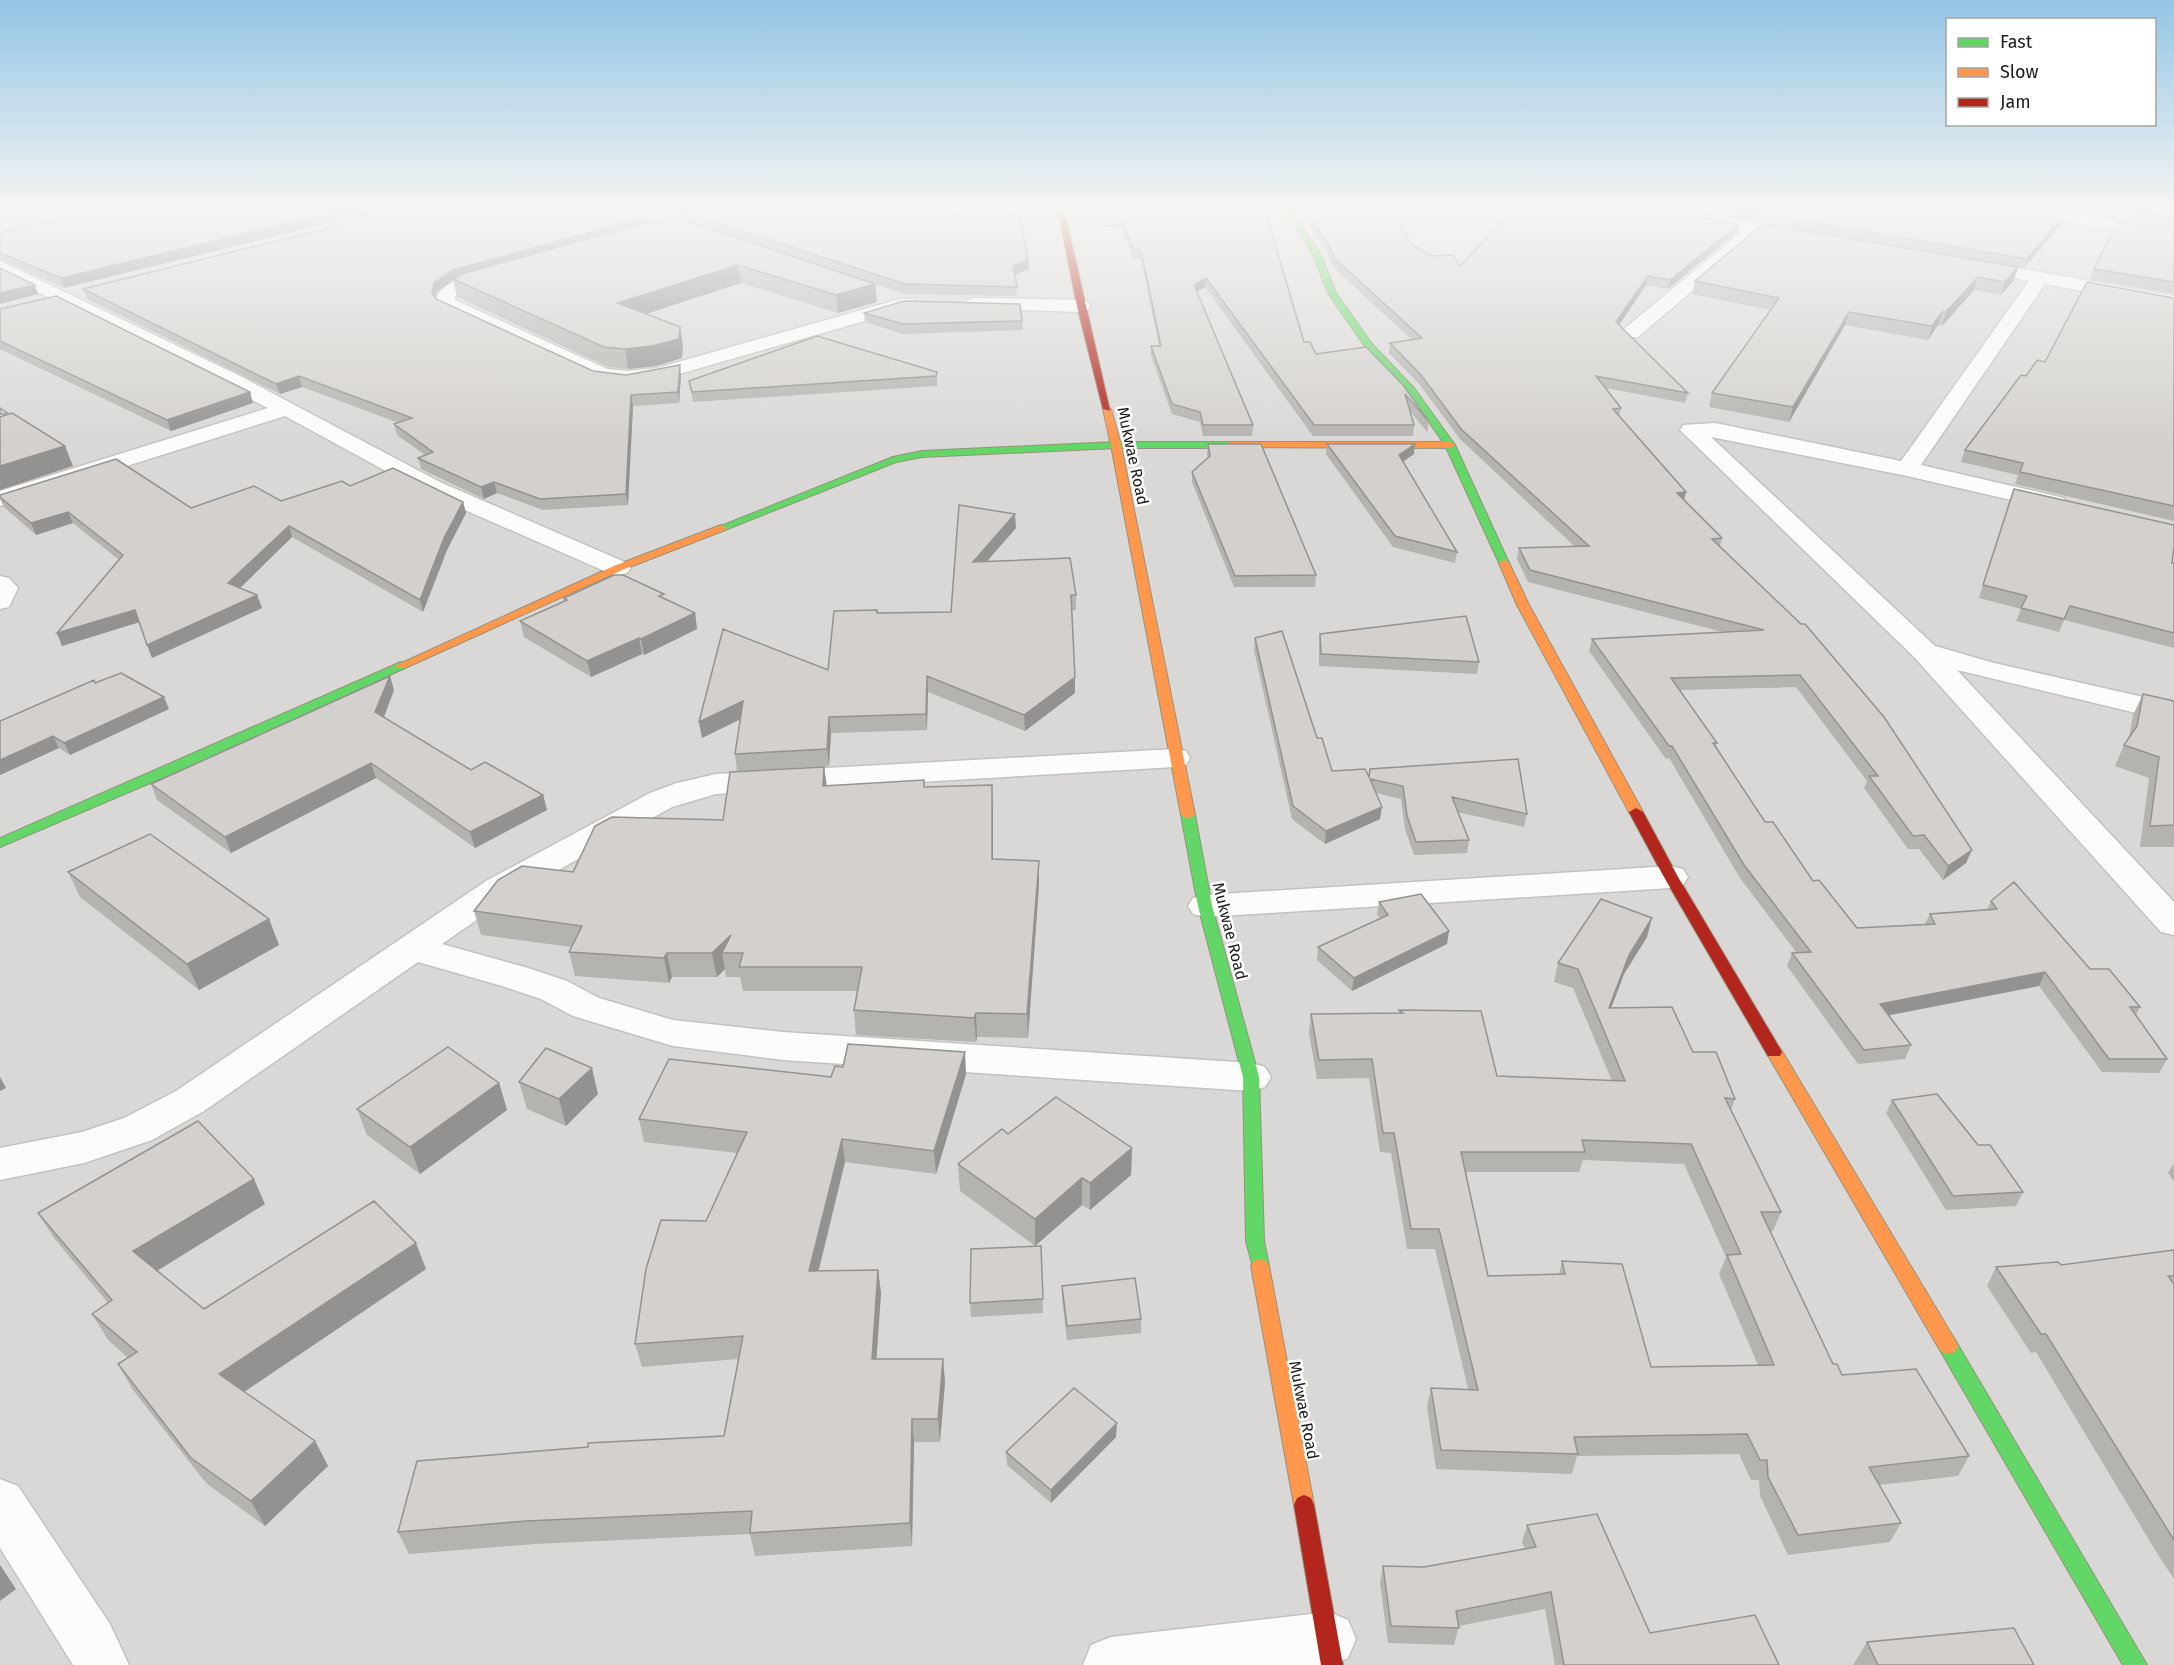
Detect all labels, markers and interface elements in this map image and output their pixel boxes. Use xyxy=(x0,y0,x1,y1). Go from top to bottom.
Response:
legend xyxy=(1946,18,2156,126)
text: Fast xyxy=(2000,31,2033,53)
text: Slow xyxy=(2000,61,2039,83)
text: Jam xyxy=(2000,91,2031,113)
street label: Mukwae Road xyxy=(1113,405,1153,507)
street label: Mukwae Road xyxy=(1209,880,1251,982)
street label: Mukwae Road xyxy=(1285,1359,1323,1461)

